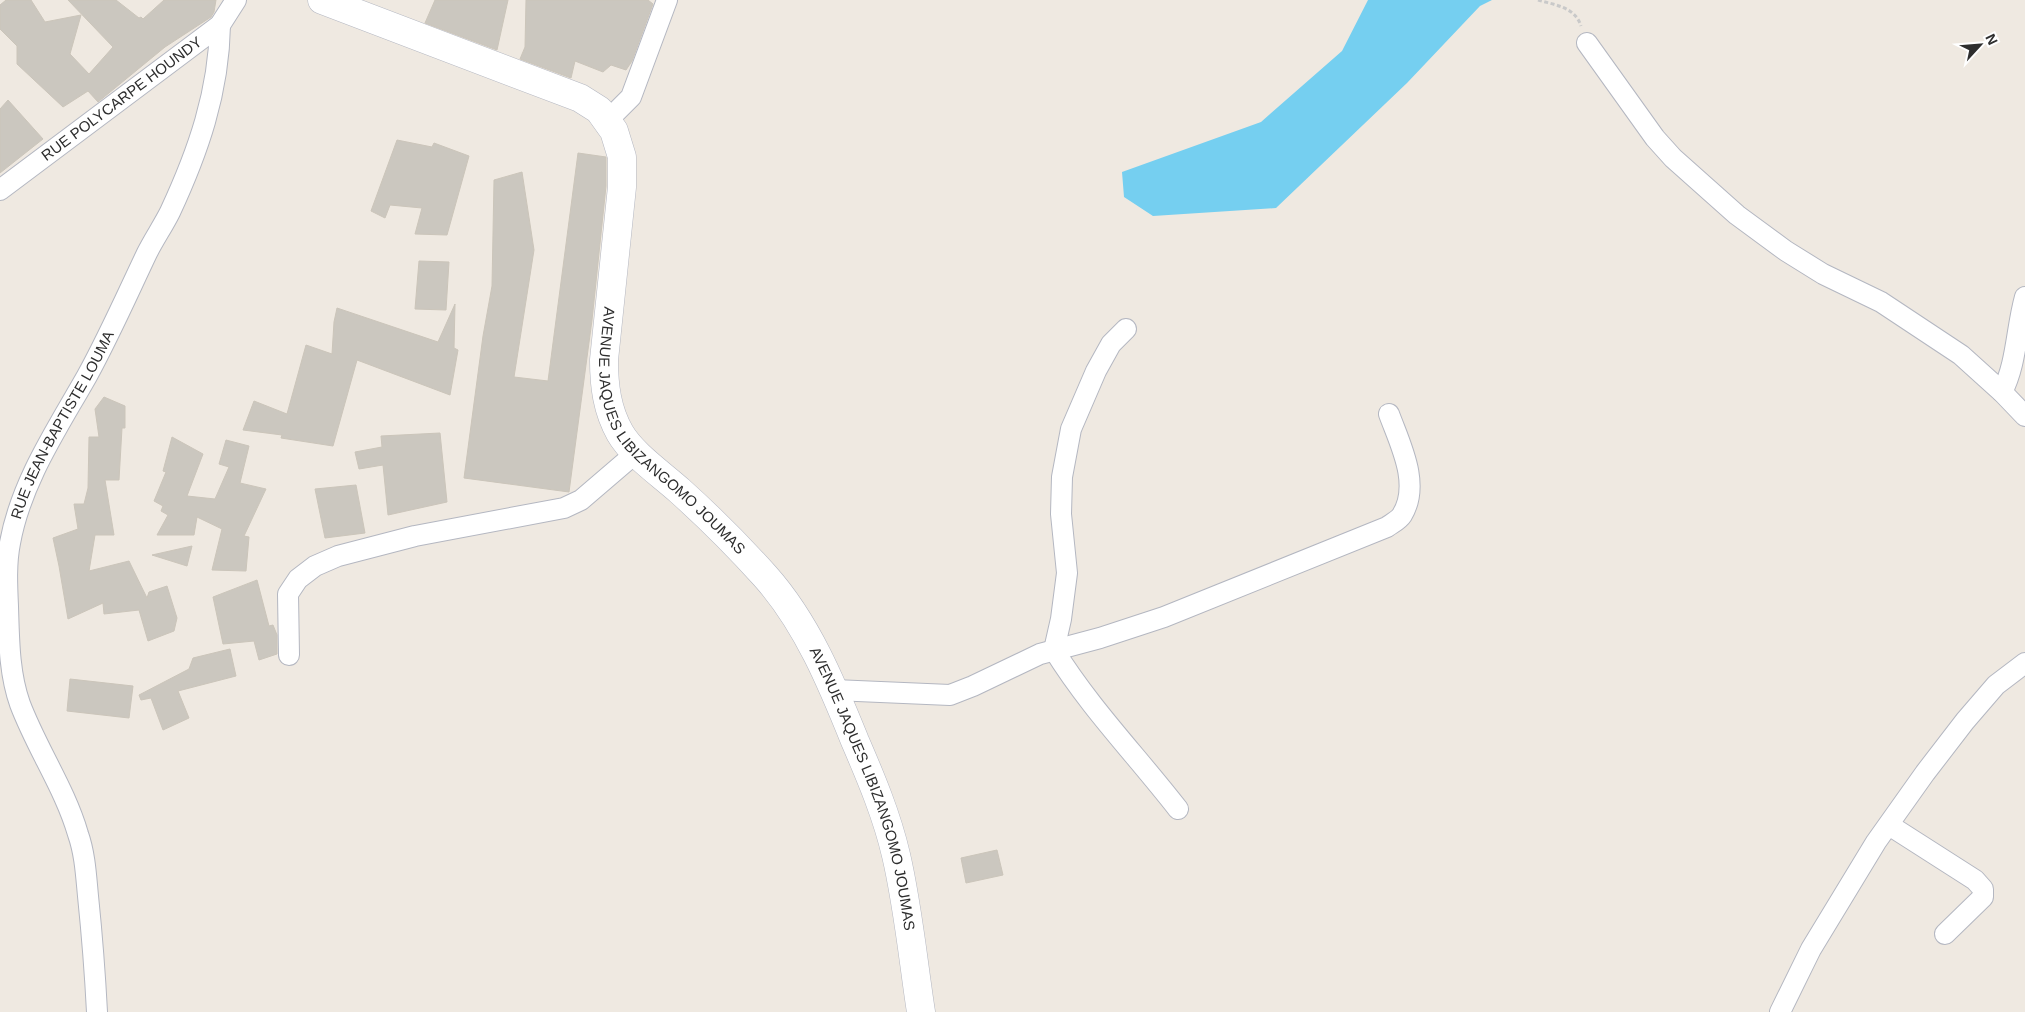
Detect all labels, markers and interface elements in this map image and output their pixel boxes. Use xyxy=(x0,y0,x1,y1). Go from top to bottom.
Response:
north arrow xyxy=(1955,20,2005,70)
text: N xyxy=(1982,31,2001,47)
street label: RUE POLYCARPE HOUNDY xyxy=(38,33,205,164)
street label: AVENUE JAQUES LIBIZANGOMO JOUMAS xyxy=(596,306,749,557)
street label: RUE JEAN-BAPTISTE LOUMA xyxy=(7,328,117,521)
street label: AVENUE JAQUES LIBIZANGOMO JOUMAS xyxy=(806,644,919,932)

